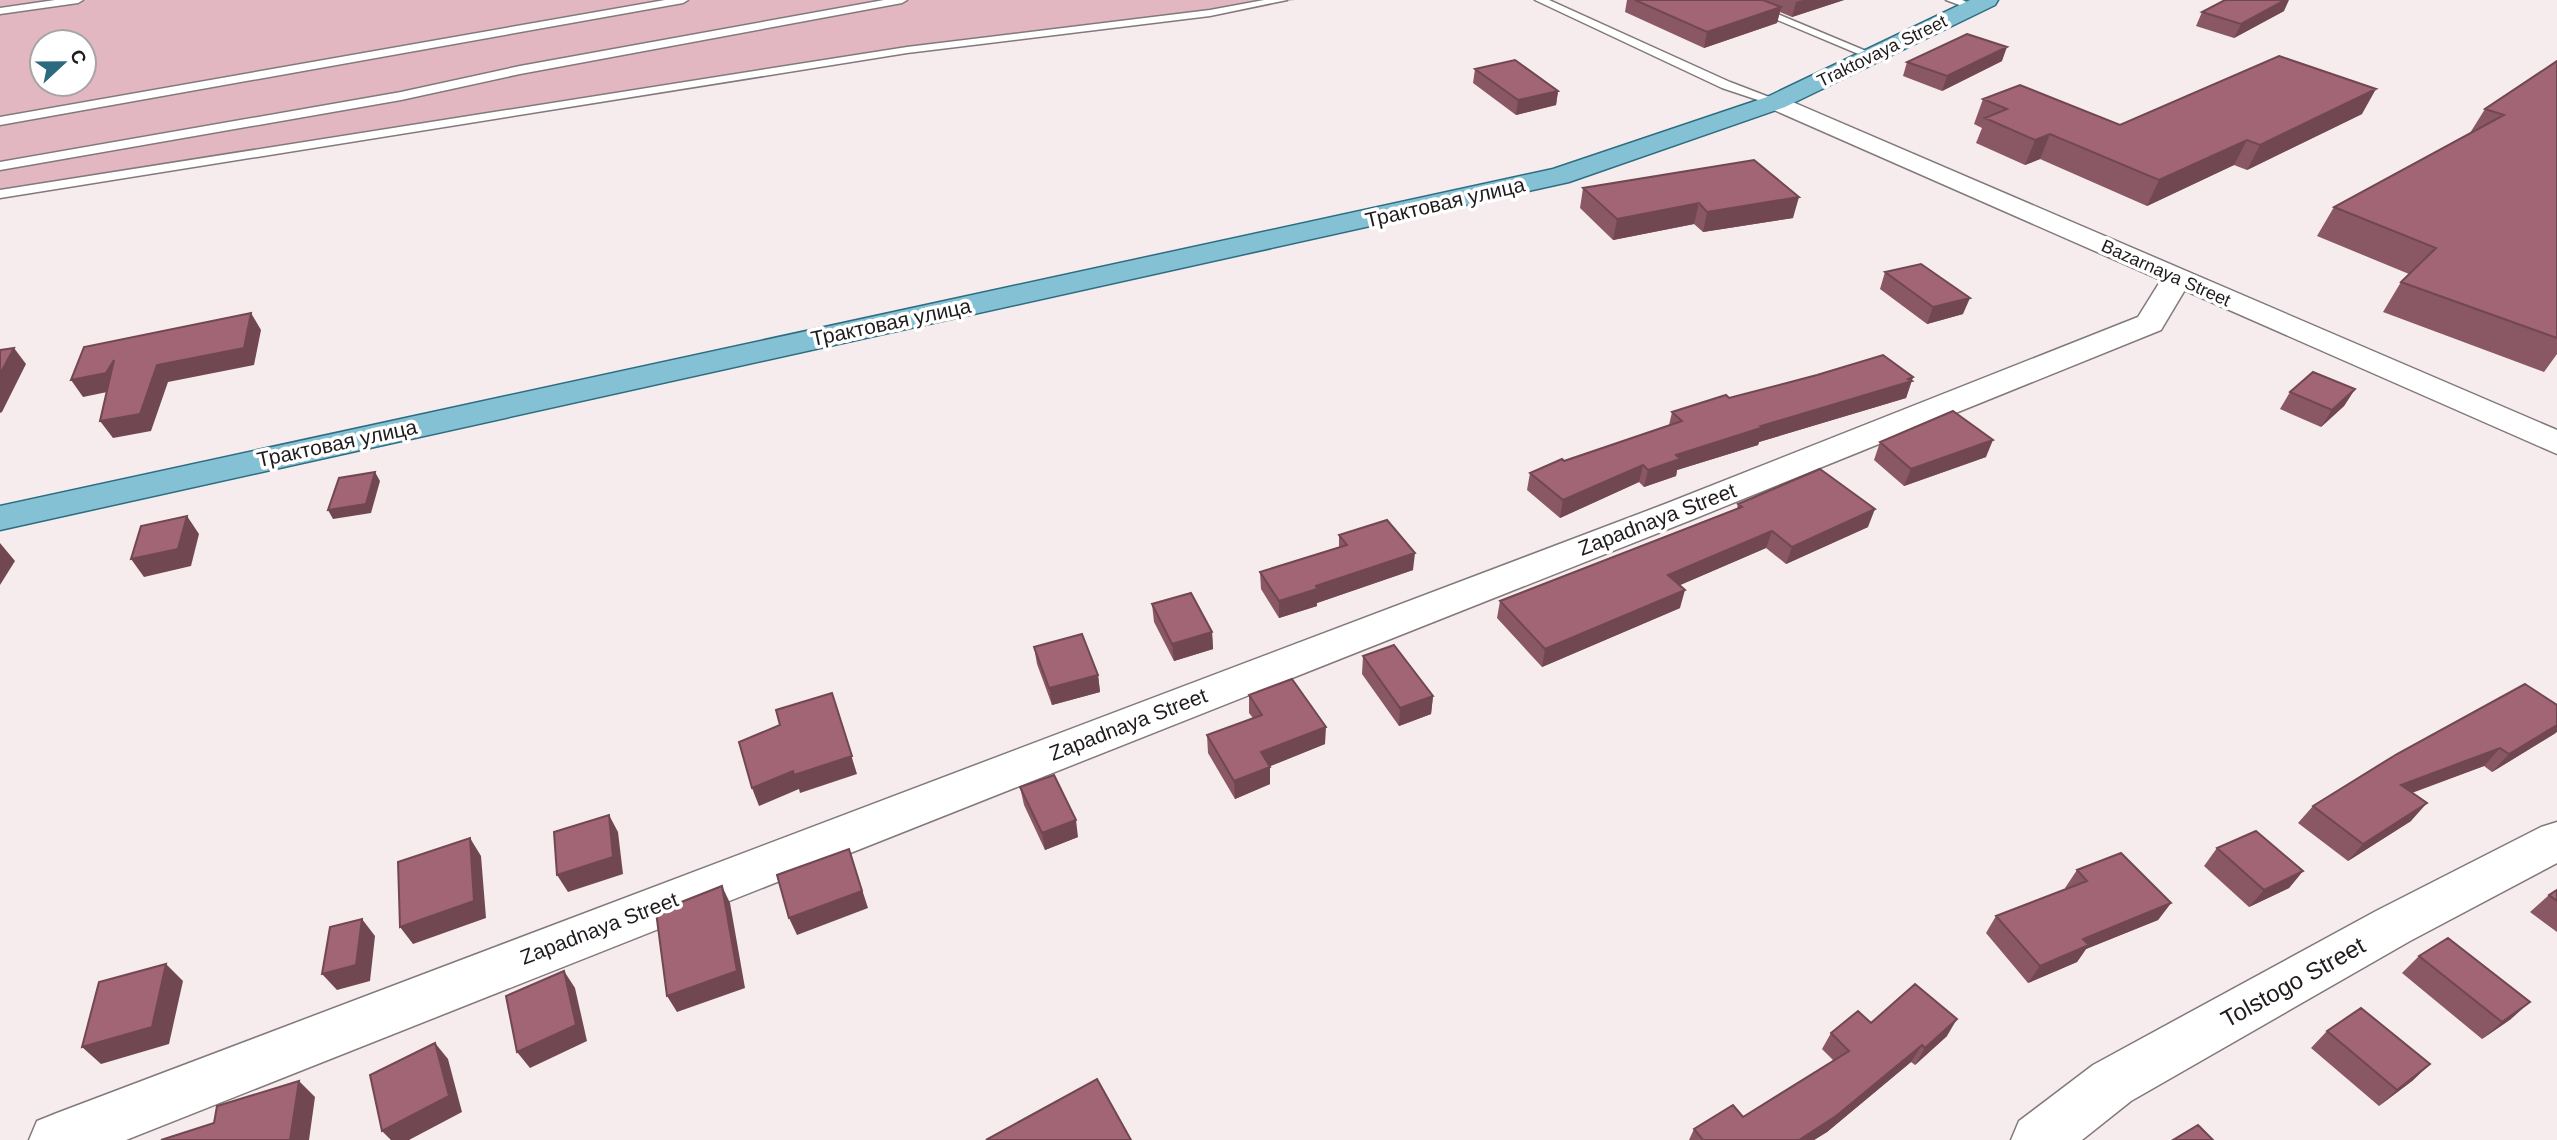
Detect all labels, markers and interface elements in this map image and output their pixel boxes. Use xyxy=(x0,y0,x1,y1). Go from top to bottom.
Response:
street label: Traktovaya Street xyxy=(1814,11,1950,91)
north arrow xyxy=(28,28,98,98)
text: С xyxy=(66,47,91,67)
street label: Трактовая улица xyxy=(1363,172,1527,232)
street label: Bazarnaya Street xyxy=(2098,236,2234,310)
street label: Трактовая улица xyxy=(809,294,973,350)
street label: Трактовая улица xyxy=(255,415,419,471)
street label: Zapadnaya Street xyxy=(1575,478,1739,560)
street label: Zapadnaya Street xyxy=(1046,683,1210,765)
street label: Zapadnaya Street xyxy=(517,887,681,969)
street label: Tolstogo Street xyxy=(2216,931,2370,1033)

